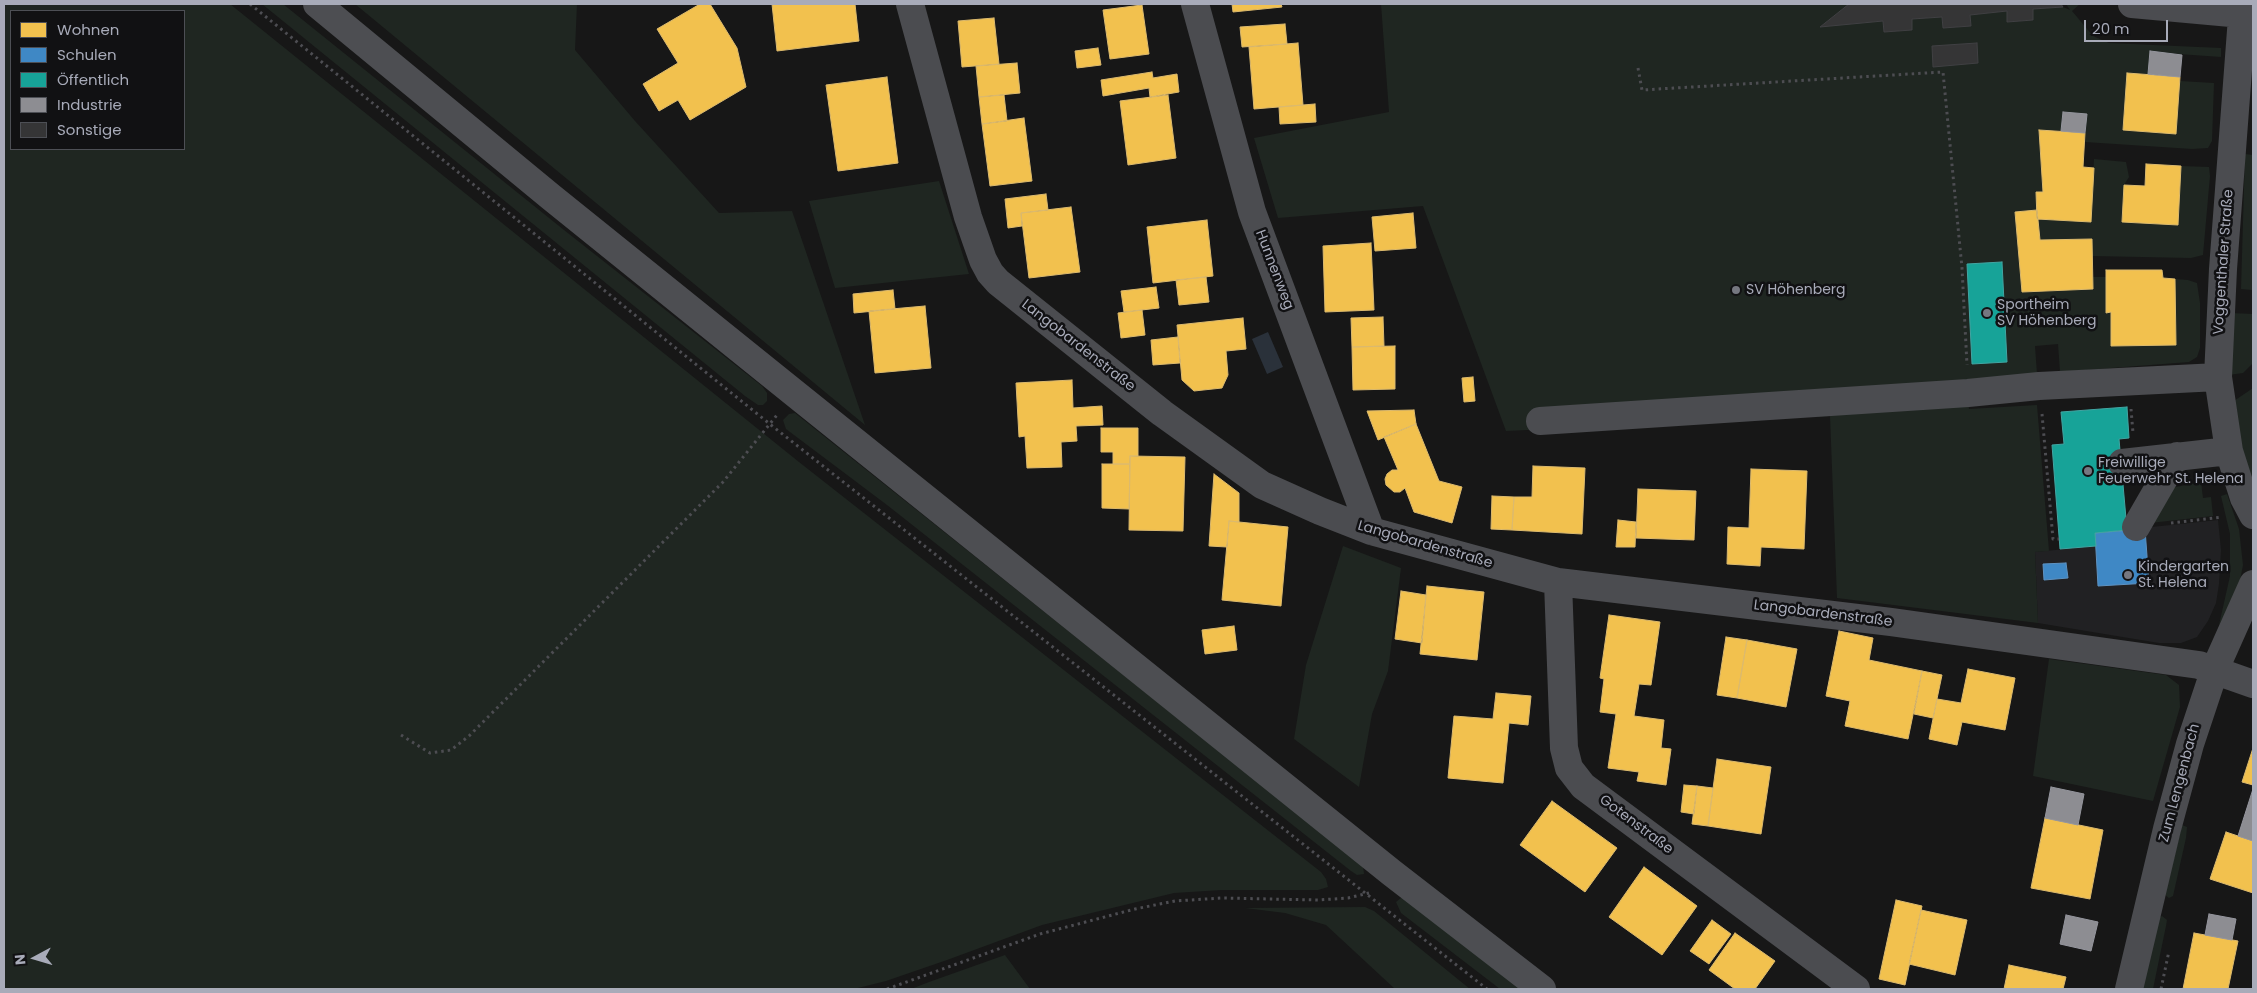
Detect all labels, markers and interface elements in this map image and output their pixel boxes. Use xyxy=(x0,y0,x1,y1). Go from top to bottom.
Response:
legend xyxy=(10,10,185,150)
scale bar xyxy=(2087,10,2171,42)
text: 20 m xyxy=(2092,18,2130,39)
text: Wohnen xyxy=(57,19,119,40)
text: Schulen xyxy=(57,44,117,65)
text: Öffentlich xyxy=(57,69,129,90)
text: Industrie xyxy=(57,94,122,115)
text: Sonstige xyxy=(57,119,121,140)
street label: Voggenthaler Straße xyxy=(2211,189,2237,335)
street label: Hunnenweg xyxy=(1251,228,1297,312)
place label: SV Höhenberg xyxy=(1746,282,1845,298)
marker: SV Höhenberg xyxy=(1730,284,1742,296)
street label: Langobardenstraße xyxy=(1018,296,1138,396)
place label: Sportheim SV Höhenberg xyxy=(1997,297,2096,330)
marker: Sportheim SV Höhenberg xyxy=(1981,307,1993,319)
place label: Freiwillige Feuerwehr St. Helena xyxy=(2098,455,2244,488)
marker: Freiwillige Feuerwehr St. Helena xyxy=(2082,465,2094,477)
street label: Langobardenstraße xyxy=(1356,518,1494,572)
place label: Kindergarten St. Helena xyxy=(2138,559,2229,592)
marker: Kindergarten St. Helena xyxy=(2122,569,2134,581)
street label: Langobardenstraße xyxy=(1753,597,1893,631)
street label: Zum Lengenbach xyxy=(2156,722,2204,844)
street label: Gotenstraße xyxy=(1596,792,1676,858)
north arrow xyxy=(10,933,60,983)
text: N xyxy=(10,953,31,966)

